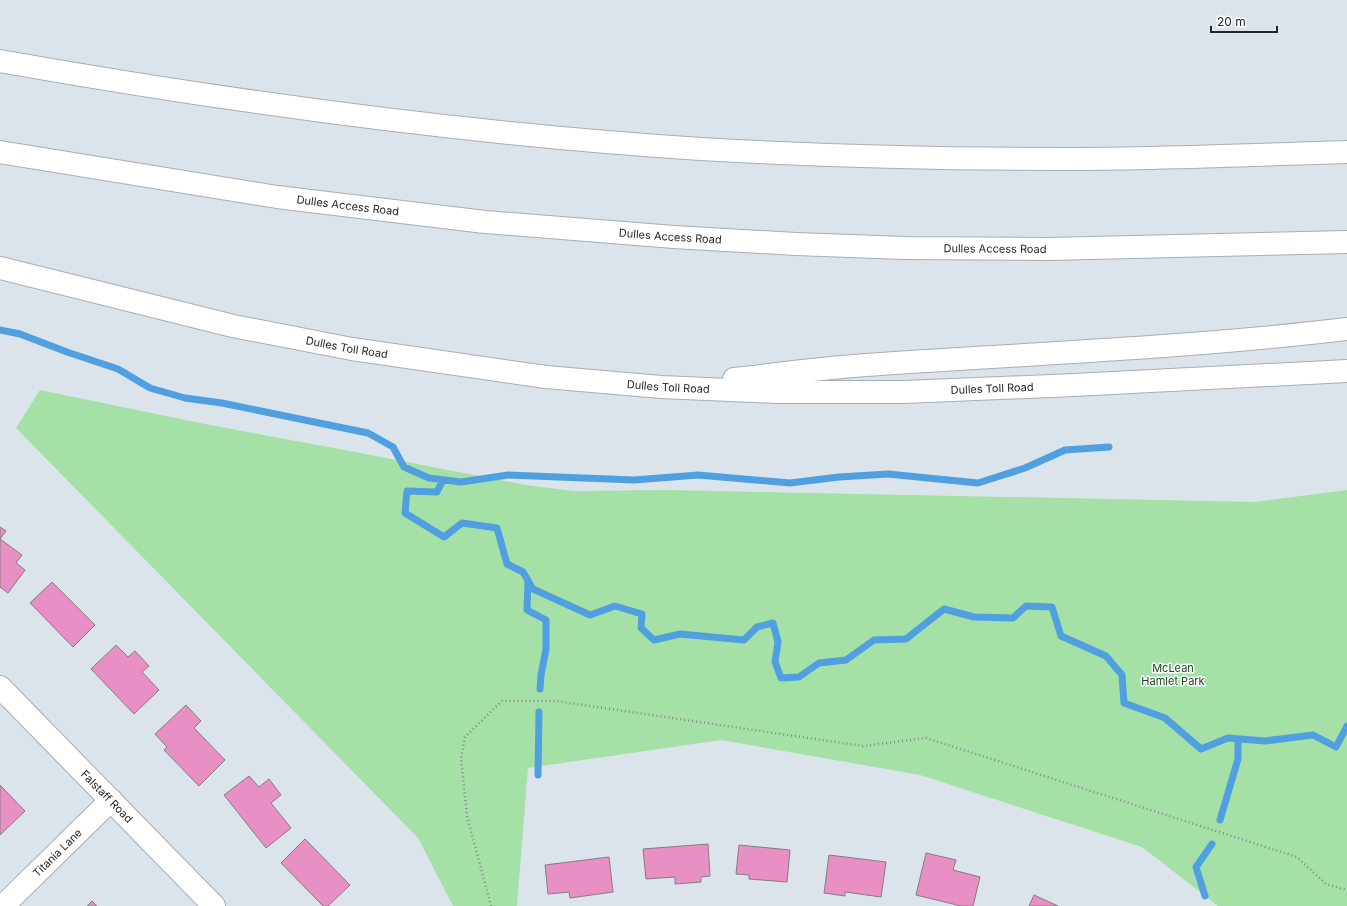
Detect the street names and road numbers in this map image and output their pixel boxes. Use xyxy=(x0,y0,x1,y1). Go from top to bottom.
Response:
street label: Dulles Access Road xyxy=(296,192,400,219)
street label: Dulles Access Road xyxy=(618,226,722,247)
street label: Dulles Access Road xyxy=(943,241,1047,256)
street label: Dulles Toll Road xyxy=(305,333,389,361)
street label: Dulles Toll Road xyxy=(626,377,710,396)
street label: Dulles Toll Road xyxy=(950,380,1034,397)
street label: Falstaff Road xyxy=(78,767,136,826)
street label: Titania Lane xyxy=(30,826,85,880)

